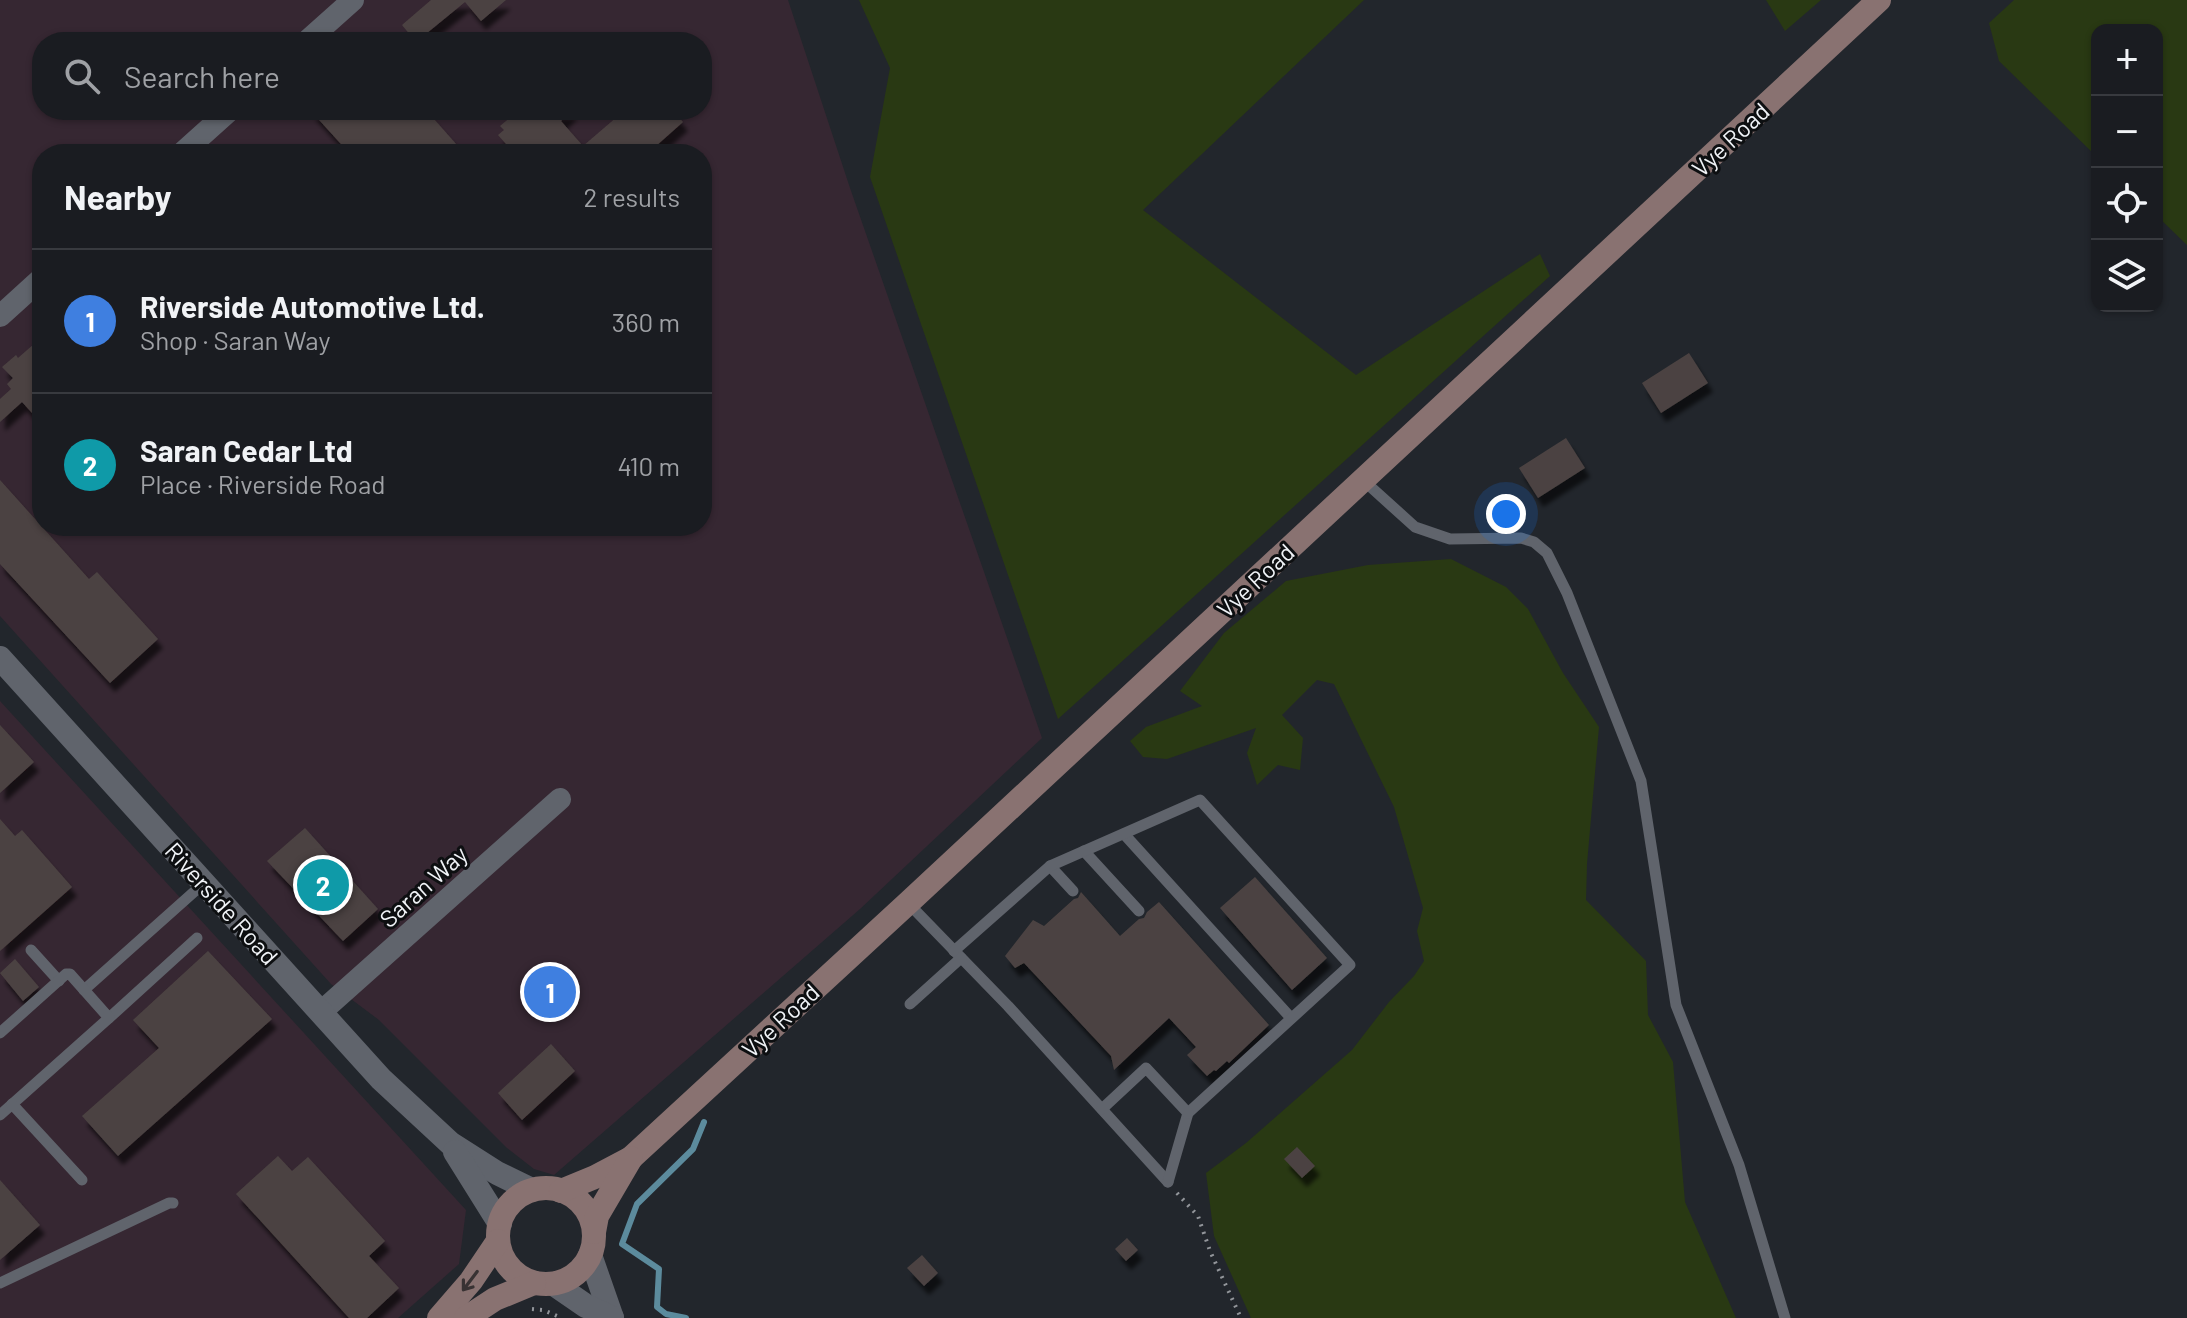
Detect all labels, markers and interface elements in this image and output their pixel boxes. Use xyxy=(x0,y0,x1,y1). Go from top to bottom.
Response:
map controls xyxy=(2091,24,2163,312)
button: + xyxy=(2091,24,2163,96)
search box xyxy=(32,32,712,120)
icon: search xyxy=(60,54,104,98)
text: Search here xyxy=(124,58,280,94)
street label: Vye Road xyxy=(1685,96,1775,182)
button: − xyxy=(2091,96,2163,168)
button: locate xyxy=(2091,168,2163,240)
text: Nearby xyxy=(64,176,172,217)
text: 2 results xyxy=(584,181,680,212)
button: layers xyxy=(2091,240,2163,312)
text: Riverside Automotive Ltd. xyxy=(140,288,485,324)
text: 1 xyxy=(85,306,95,337)
text: 360 m xyxy=(612,306,680,337)
text: Shop · Saran Way xyxy=(140,324,330,355)
text: Saran Cedar Ltd xyxy=(140,432,353,468)
text: 2 xyxy=(83,450,97,481)
text: 410 m xyxy=(618,450,680,481)
text: Place · Riverside Road xyxy=(140,468,385,499)
your location xyxy=(1486,494,1526,534)
street label: Vye Road xyxy=(1210,537,1300,623)
street label: Riverside Road xyxy=(159,836,285,970)
street label: Saran Way xyxy=(373,839,473,933)
pin: 2 xyxy=(297,855,349,915)
pin: 1 xyxy=(524,962,576,1022)
street label: Vye Road xyxy=(735,977,825,1063)
one-way arrow xyxy=(462,1270,479,1291)

